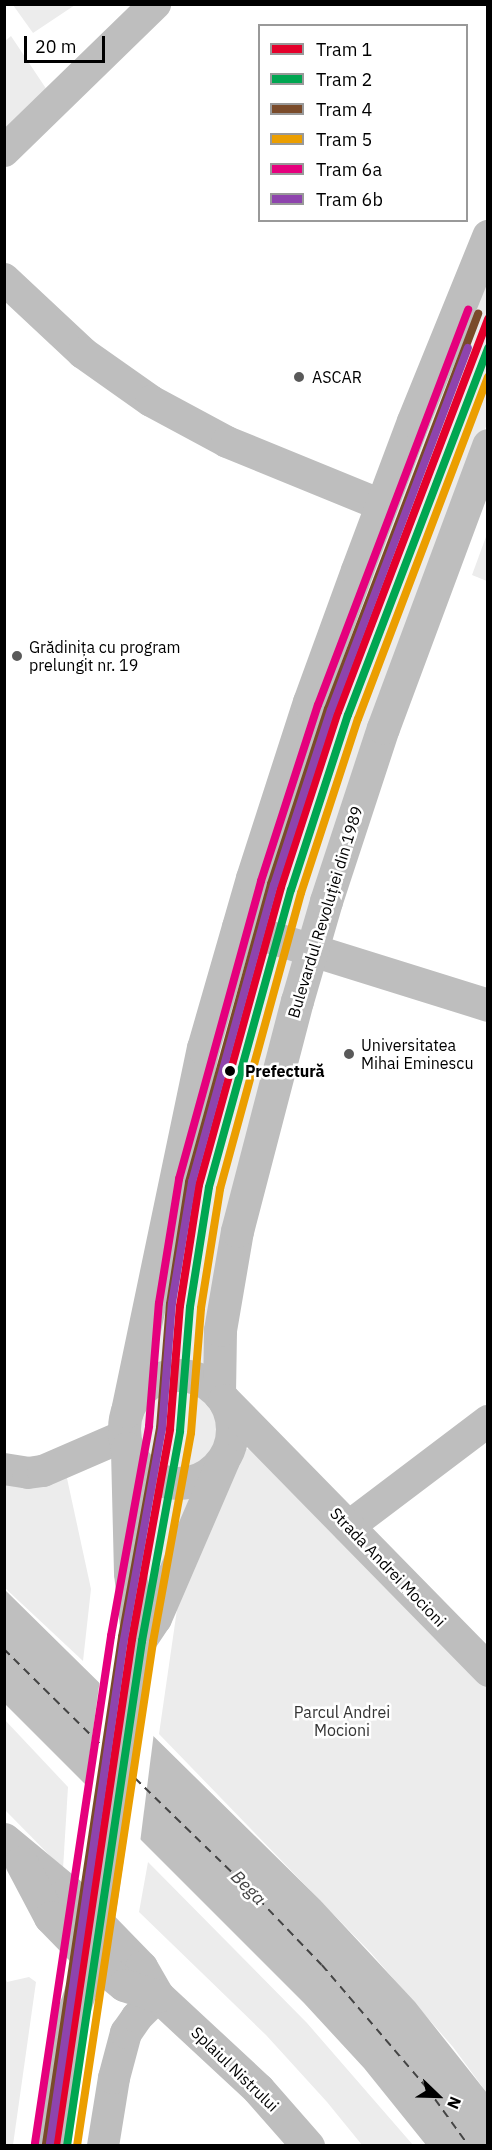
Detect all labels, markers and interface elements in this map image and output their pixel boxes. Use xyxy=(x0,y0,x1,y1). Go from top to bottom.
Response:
scale bar xyxy=(27,24,108,62)
legend xyxy=(258,24,468,222)
text: 20 m xyxy=(35,35,77,58)
text: Tram 1 xyxy=(316,38,372,61)
text: Tram 2 xyxy=(316,68,372,91)
text: Tram 4 xyxy=(316,98,372,121)
text: Tram 5 xyxy=(316,128,372,151)
text: Tram 6a xyxy=(316,158,382,181)
text: Tram 6b xyxy=(316,188,383,211)
place label: ASCAR xyxy=(312,367,362,387)
marker: ASCAR xyxy=(290,368,308,386)
place label: Grădinița cu program prelungit nr. 19 xyxy=(29,637,180,675)
marker: Grădinița cu program prelungit nr. 19 xyxy=(10,649,24,663)
street label: Bulevardul Revoluției din 1989 xyxy=(284,804,366,1020)
place label: Universitatea Mihai Eminescu xyxy=(361,1035,473,1073)
marker: Universitatea Mihai Eminescu xyxy=(342,1047,356,1061)
marker: Prefectură xyxy=(220,1061,240,1081)
place label: Prefectură xyxy=(245,1061,325,1081)
street label: Strada Andrei Mocioni xyxy=(326,1504,450,1630)
park label: Parcul Andrei Mocioni xyxy=(294,1702,390,1740)
water label: Bega xyxy=(226,1866,270,1910)
street label: Splaiul Nistrului xyxy=(187,2023,283,2115)
north arrow xyxy=(408,2066,468,2126)
text: N xyxy=(443,2094,466,2112)

